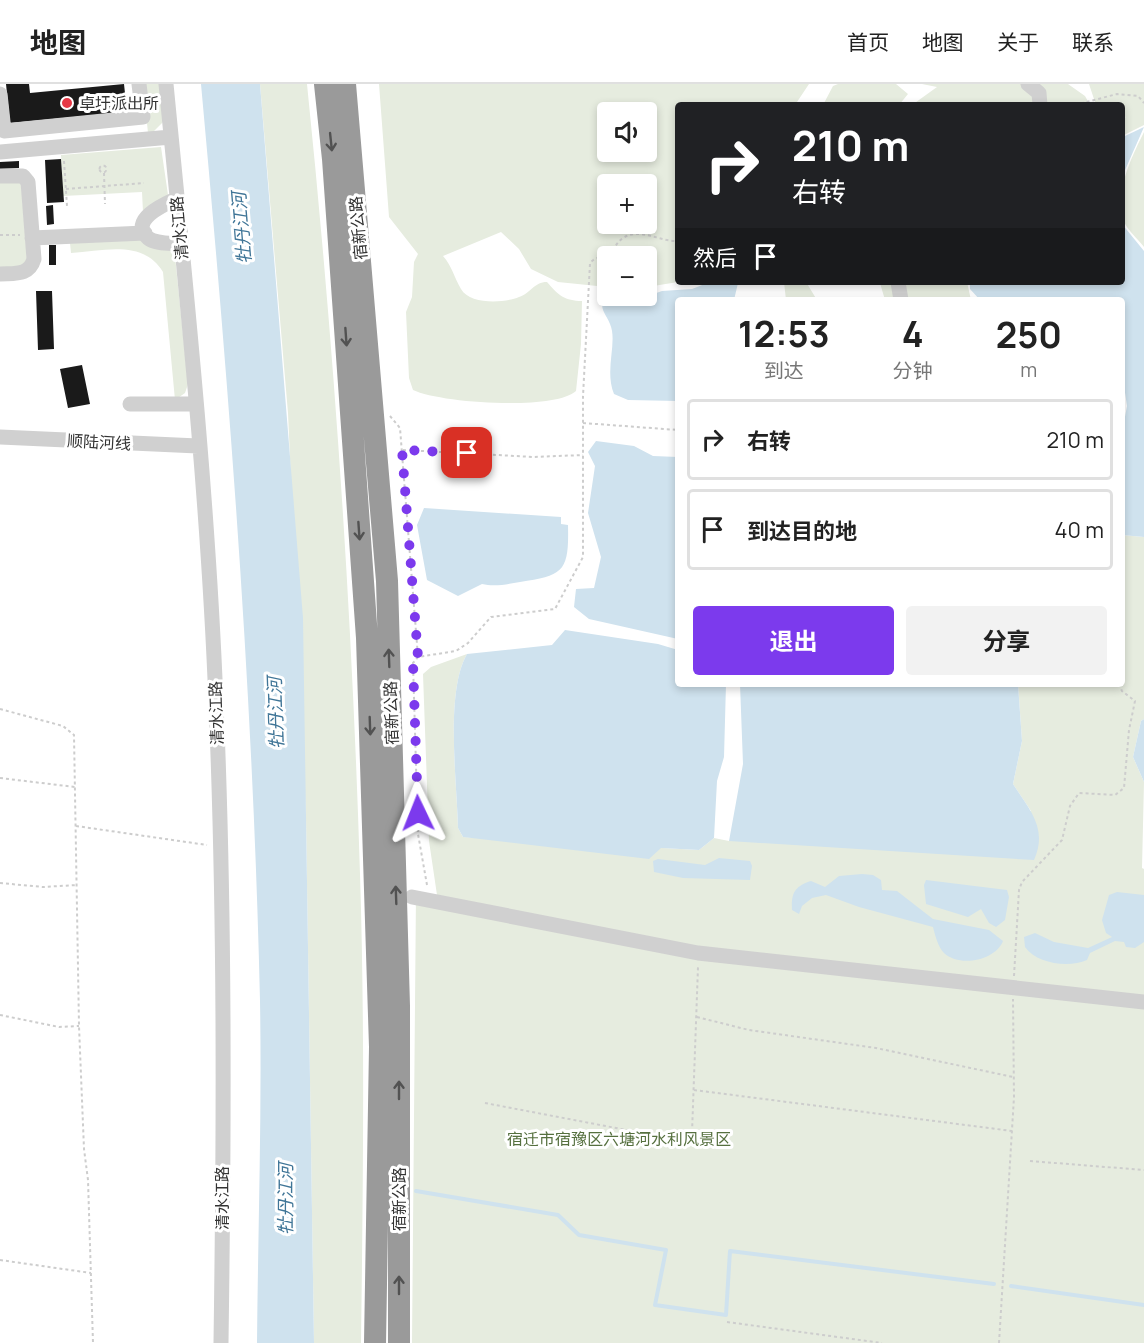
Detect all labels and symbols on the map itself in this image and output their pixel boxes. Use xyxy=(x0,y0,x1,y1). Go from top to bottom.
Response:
place label: 卓圩派出所 xyxy=(79,92,159,114)
marker: 卓圩派出所 xyxy=(60,96,74,110)
one-way arrow xyxy=(326,132,337,152)
water label: 牡丹江河 xyxy=(226,188,256,265)
street label: 清水江路 xyxy=(165,195,193,261)
street label: 宿新公路 xyxy=(344,195,372,261)
one-way arrow xyxy=(340,326,351,346)
pin xyxy=(441,427,492,478)
street label: 顺陆河线 xyxy=(66,429,132,455)
one-way arrow xyxy=(354,521,365,541)
one-way arrow xyxy=(383,648,395,668)
water label: 牡丹江河 xyxy=(262,674,288,749)
street label: 清水江路 xyxy=(204,681,228,745)
street label: 宿新公路 xyxy=(379,681,403,745)
one-way arrow xyxy=(364,715,375,735)
position arrow xyxy=(386,781,450,845)
one-way arrow xyxy=(390,885,402,905)
one-way arrow xyxy=(393,1080,405,1100)
park label: 宿迁市宿豫区六塘河水利风景区 xyxy=(507,1128,731,1150)
water label: 牡丹江河 xyxy=(273,1160,297,1235)
street label: 清水江路 xyxy=(211,1166,233,1230)
street label: 宿新公路 xyxy=(388,1167,410,1231)
one-way arrow xyxy=(393,1275,405,1295)

